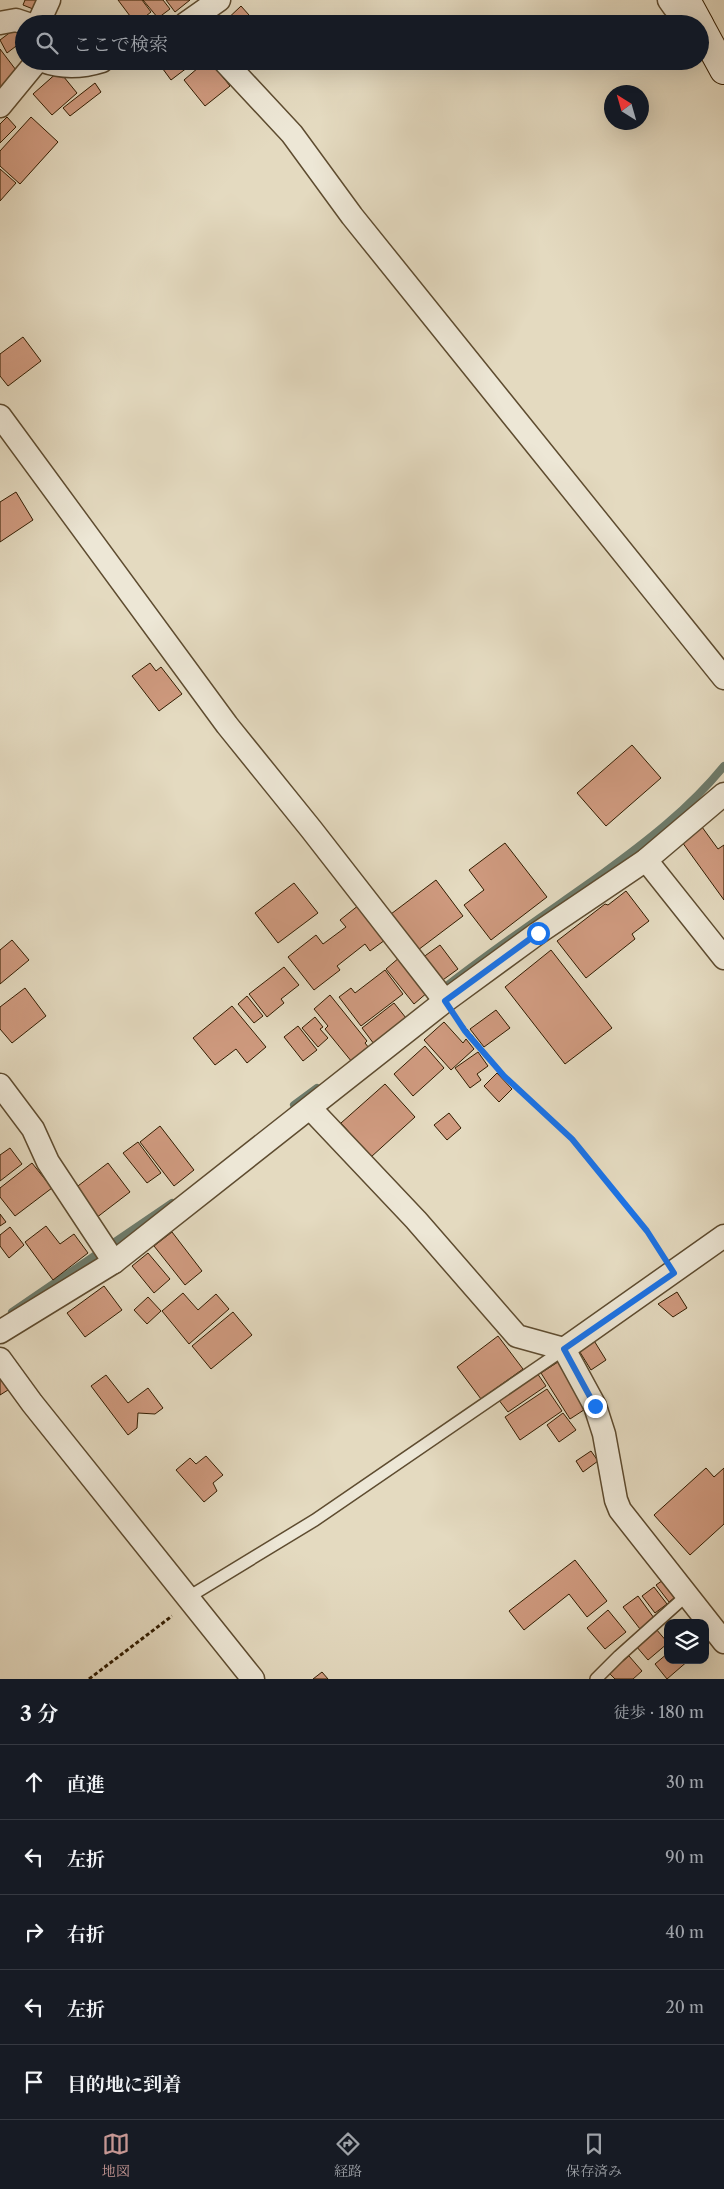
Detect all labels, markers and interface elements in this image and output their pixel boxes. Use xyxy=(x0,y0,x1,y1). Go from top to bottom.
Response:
search box xyxy=(15,15,709,70)
icon: search xyxy=(33,29,61,57)
text: ここで検索 xyxy=(73,33,168,56)
north arrow xyxy=(604,85,649,130)
route start xyxy=(527,922,550,945)
route end xyxy=(584,1395,607,1418)
map controls xyxy=(664,1619,709,1664)
button: layers xyxy=(664,1619,709,1664)
text: 3 分 xyxy=(20,1701,58,1726)
text: 徒歩 · 180 m xyxy=(613,1702,704,1722)
icon: ahead xyxy=(20,1768,48,1796)
text: 30 m xyxy=(666,1772,704,1792)
text: 直進 xyxy=(67,1773,105,1796)
icon: left xyxy=(20,1843,48,1871)
text: 90 m xyxy=(665,1847,704,1867)
text: 左折 xyxy=(67,1848,105,1871)
icon: right xyxy=(20,1918,48,1946)
text: 40 m xyxy=(665,1922,704,1942)
text: 右折 xyxy=(67,1923,105,1946)
icon: left xyxy=(20,1993,48,2021)
text: 20 m xyxy=(665,1997,704,2017)
text: 左折 xyxy=(67,1998,105,2021)
icon: arrive xyxy=(20,2068,48,2096)
text: 目的地に到着 xyxy=(67,2073,181,2096)
tab: 地図 xyxy=(102,2130,130,2180)
tab: 経路 xyxy=(334,2130,362,2180)
tab: 保存済み xyxy=(566,2130,622,2180)

